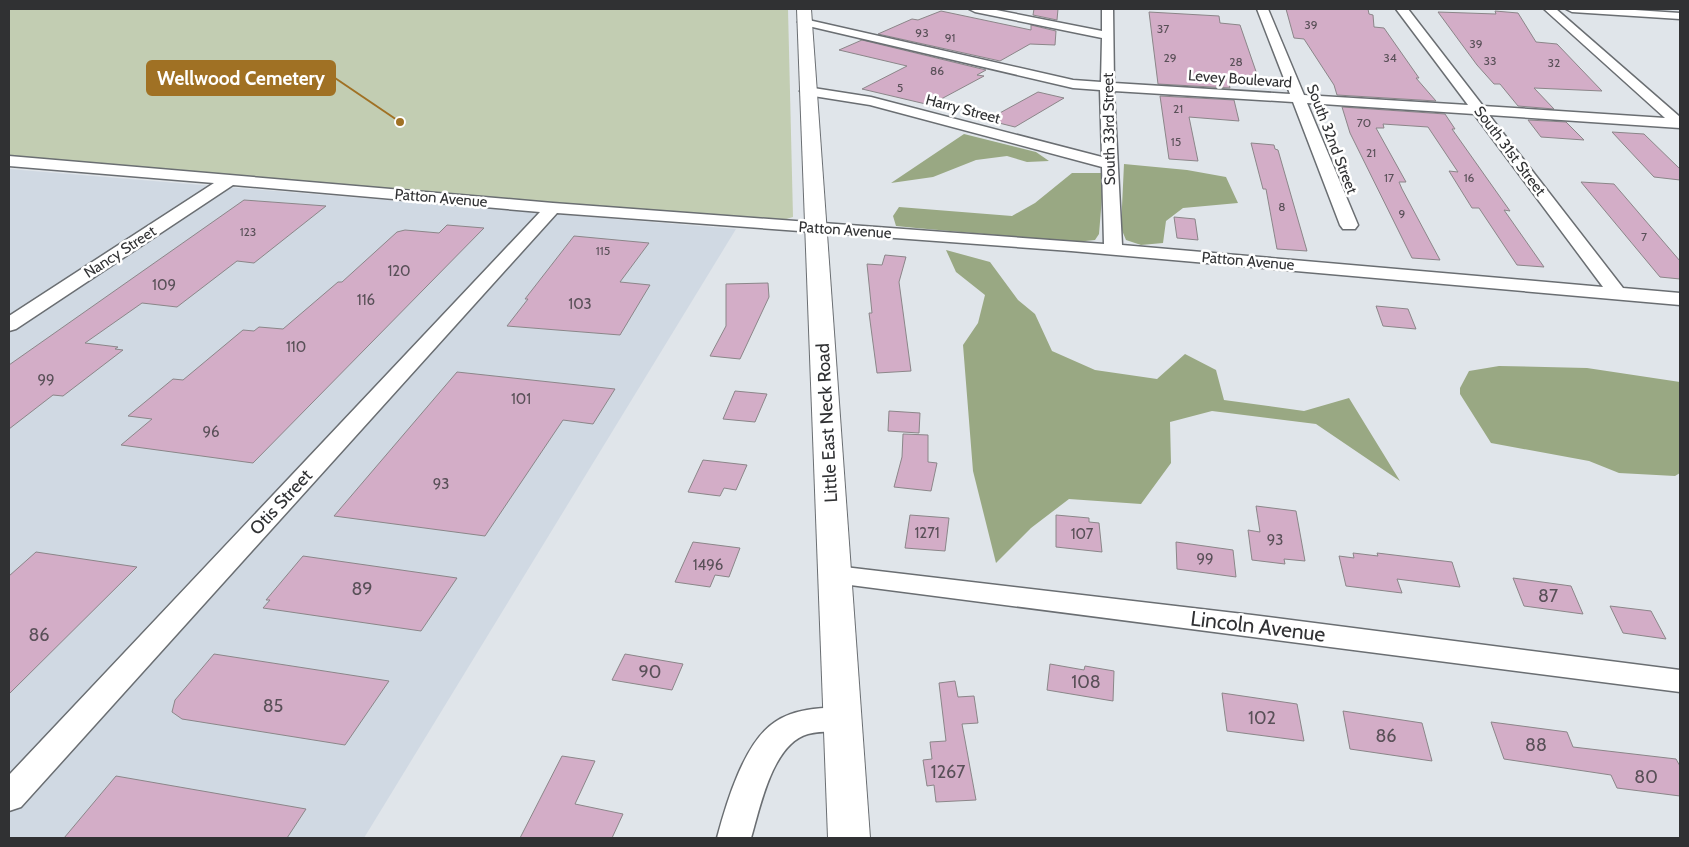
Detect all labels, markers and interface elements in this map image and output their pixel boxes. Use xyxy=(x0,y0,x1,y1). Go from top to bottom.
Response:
house number: 39 xyxy=(1304,17,1318,32)
house number: 37 xyxy=(1157,21,1169,36)
house number: 93 xyxy=(915,25,929,40)
house number: 91 xyxy=(945,30,955,45)
house number: 39 xyxy=(1469,36,1483,51)
house number: 29 xyxy=(1163,50,1177,65)
house number: 34 xyxy=(1383,50,1397,65)
house number: 33 xyxy=(1484,53,1496,68)
house number: 28 xyxy=(1229,54,1243,69)
house number: 32 xyxy=(1548,55,1560,70)
callout: Wellwood Cemetery xyxy=(147,61,335,95)
house number: 86 xyxy=(930,63,944,78)
street label: Levey Boulevard xyxy=(1187,66,1293,92)
text: Wellwood Cemetery xyxy=(157,67,326,90)
street label: South 33rd Street xyxy=(1099,73,1119,185)
house number: 5 xyxy=(897,80,903,95)
street label: South 32nd Street xyxy=(1303,82,1361,196)
street label: Harry Street xyxy=(924,90,1002,128)
house number: 21 xyxy=(1173,101,1183,116)
street label: South 31st Street xyxy=(1470,103,1550,199)
house number: 70 xyxy=(1357,115,1371,130)
house number: 15 xyxy=(1171,134,1181,149)
house number: 21 xyxy=(1366,145,1376,160)
house number: 17 xyxy=(1384,170,1394,185)
house number: 16 xyxy=(1464,170,1475,185)
street label: Patton Avenue xyxy=(394,185,488,211)
house number: 8 xyxy=(1278,199,1286,214)
house number: 9 xyxy=(1399,206,1406,221)
street label: Patton Avenue xyxy=(798,218,892,242)
street label: Nancy Street xyxy=(81,222,159,282)
house number: 123 xyxy=(240,224,256,239)
house number: 7 xyxy=(1641,229,1647,244)
house number: 115 xyxy=(596,243,610,258)
street label: Patton Avenue xyxy=(1201,248,1295,274)
house number: 120 xyxy=(387,262,411,280)
house number: 109 xyxy=(152,276,176,294)
house number: 116 xyxy=(357,291,375,309)
house number: 103 xyxy=(568,295,592,313)
house number: 110 xyxy=(286,338,306,356)
street label: Little East Neck Road xyxy=(812,343,842,503)
house number: 99 xyxy=(37,371,55,389)
house number: 101 xyxy=(511,390,531,408)
house number: 96 xyxy=(202,423,220,441)
street label: Otis Street xyxy=(245,465,317,539)
house number: 93 xyxy=(433,475,449,493)
house number: 1271 xyxy=(914,524,940,542)
house number: 107 xyxy=(1071,525,1094,543)
house number: 93 xyxy=(1267,531,1283,549)
house number: 99 xyxy=(1196,550,1214,568)
house number: 1496 xyxy=(693,556,723,574)
house number: 89 xyxy=(351,578,373,600)
house number: 87 xyxy=(1538,585,1558,607)
street label: Lincoln Avenue xyxy=(1189,605,1327,647)
house number: 86 xyxy=(28,624,50,646)
house number: 90 xyxy=(639,661,661,683)
house number: 108 xyxy=(1071,671,1101,693)
house number: 85 xyxy=(263,695,283,717)
house number: 102 xyxy=(1248,707,1276,729)
house number: 86 xyxy=(1375,725,1397,747)
house number: 88 xyxy=(1525,734,1547,756)
house number: 1267 xyxy=(931,761,965,783)
house number: 80 xyxy=(1634,766,1658,788)

